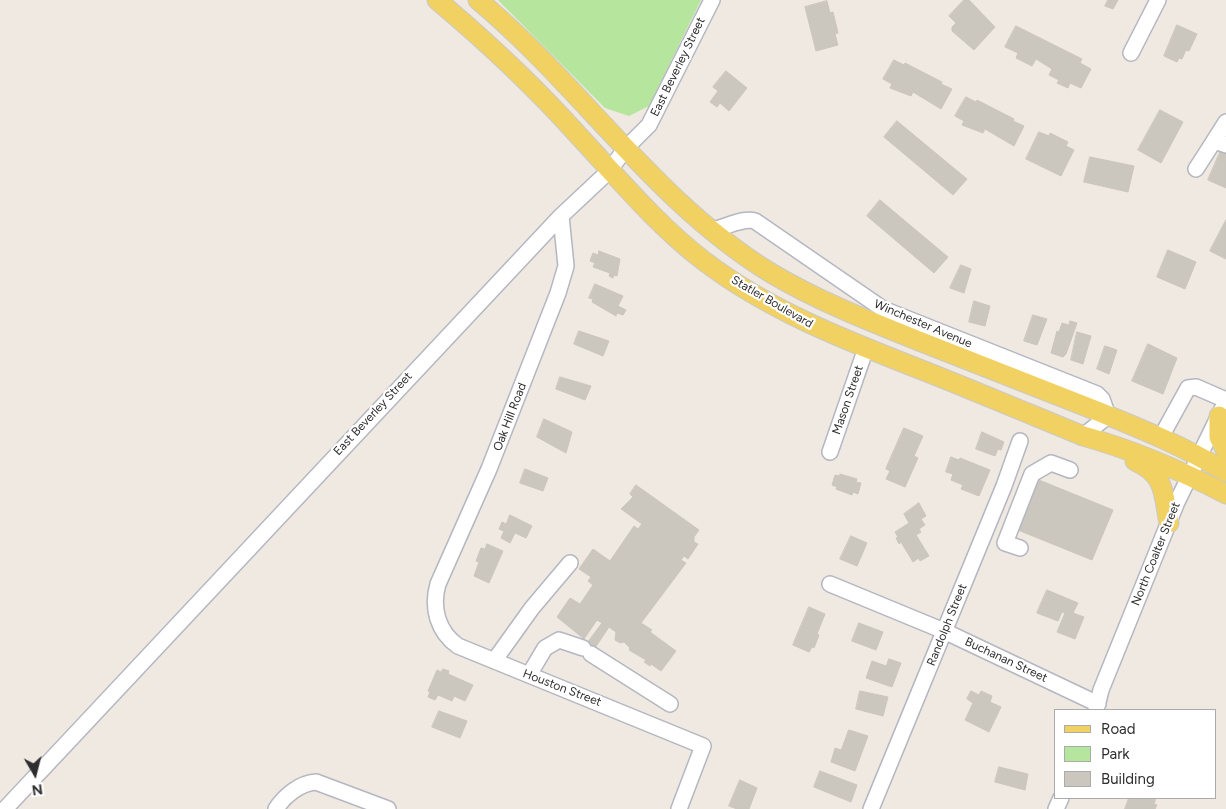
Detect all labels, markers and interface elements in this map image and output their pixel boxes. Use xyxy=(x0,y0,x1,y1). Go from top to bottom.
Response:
street label: East Beverley Street xyxy=(648,15,708,119)
street label: Statler Boulevard xyxy=(729,273,815,331)
street label: Winchester Avenue xyxy=(872,297,974,351)
street label: Mason Street xyxy=(829,364,867,436)
street label: East Beverley Street xyxy=(331,369,415,459)
street label: Oak Hill Road xyxy=(490,381,530,453)
street label: North Coalter Street xyxy=(1129,500,1183,608)
street label: Randolph Street xyxy=(924,582,970,668)
street label: Buchanan Street xyxy=(962,635,1050,685)
street label: Houston Street xyxy=(521,666,603,710)
legend xyxy=(1054,709,1216,799)
text: Road xyxy=(1101,720,1136,738)
text: Park xyxy=(1101,745,1130,763)
north arrow xyxy=(10,749,60,799)
text: Building xyxy=(1101,770,1155,788)
text: N xyxy=(31,780,44,799)

